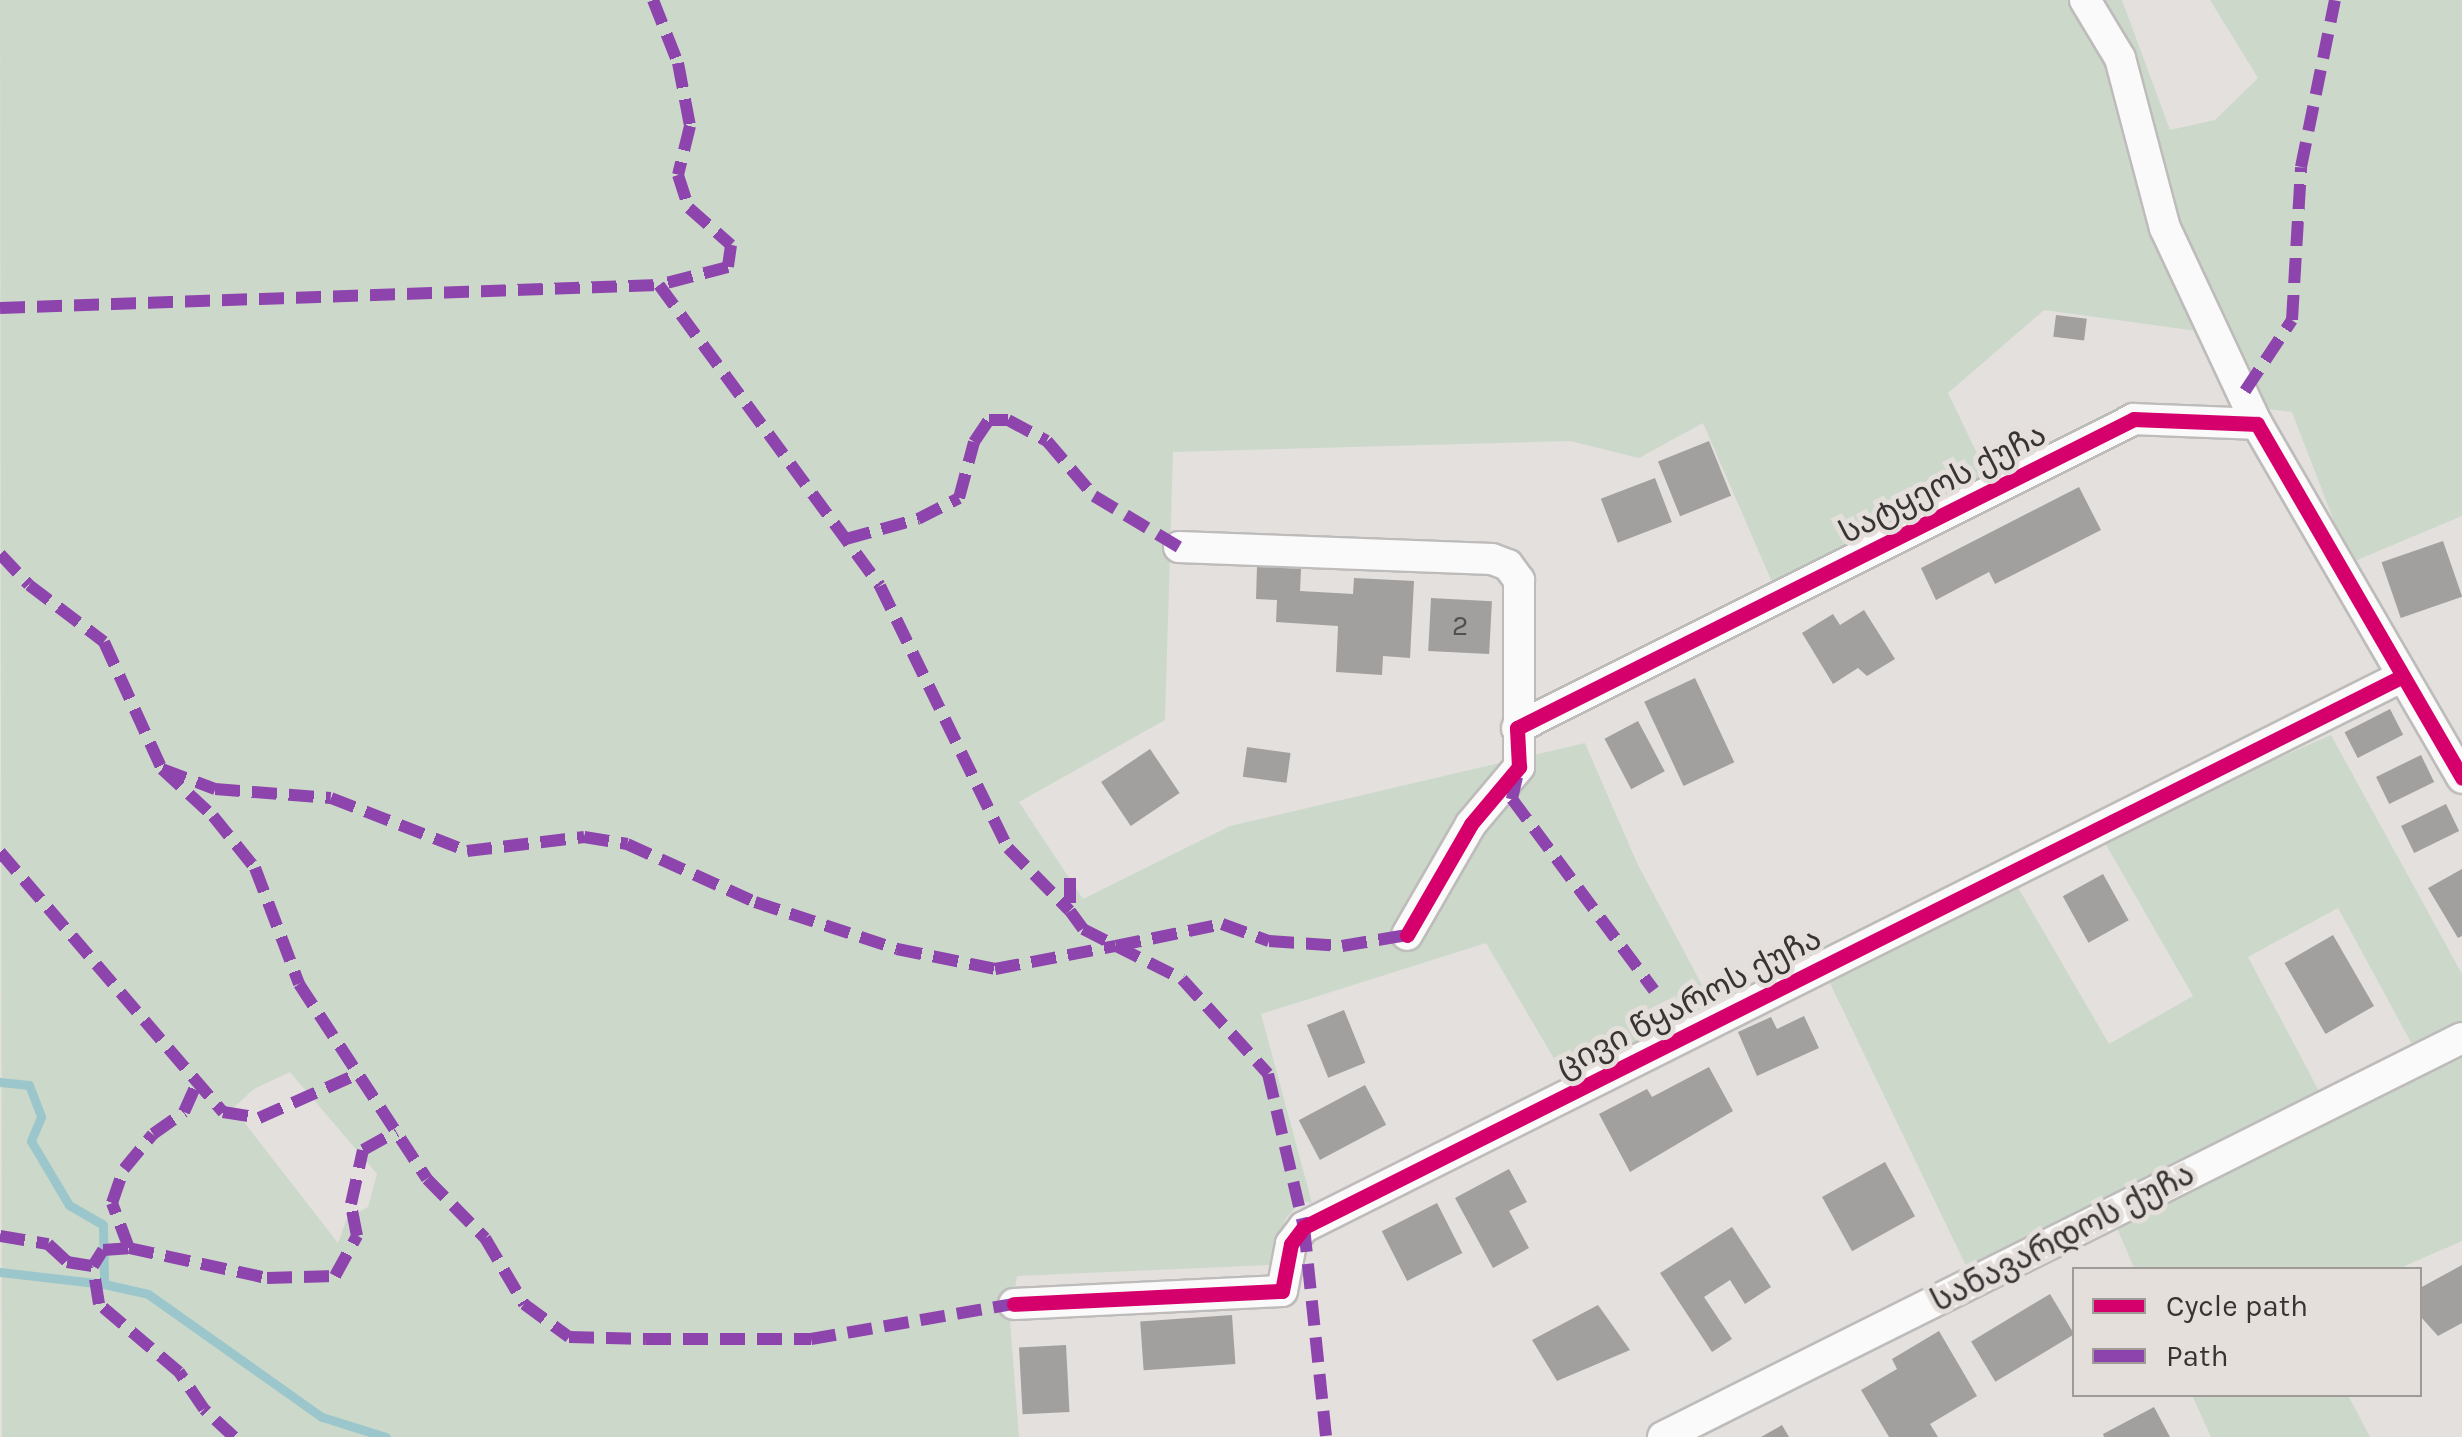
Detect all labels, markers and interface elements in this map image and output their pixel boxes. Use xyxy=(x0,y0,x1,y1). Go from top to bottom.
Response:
street label: სატყეოს ქუჩა xyxy=(1833,415,2053,553)
house number: 2 xyxy=(1452,609,1468,643)
street label: ცივი წყაროს ქუჩა xyxy=(1550,919,1828,1087)
street label: სანავარდოს ქუჩა xyxy=(1925,1155,2201,1321)
legend xyxy=(2072,1267,2422,1397)
text: Cycle path xyxy=(2166,1288,2308,1324)
text: Path xyxy=(2166,1338,2229,1374)

